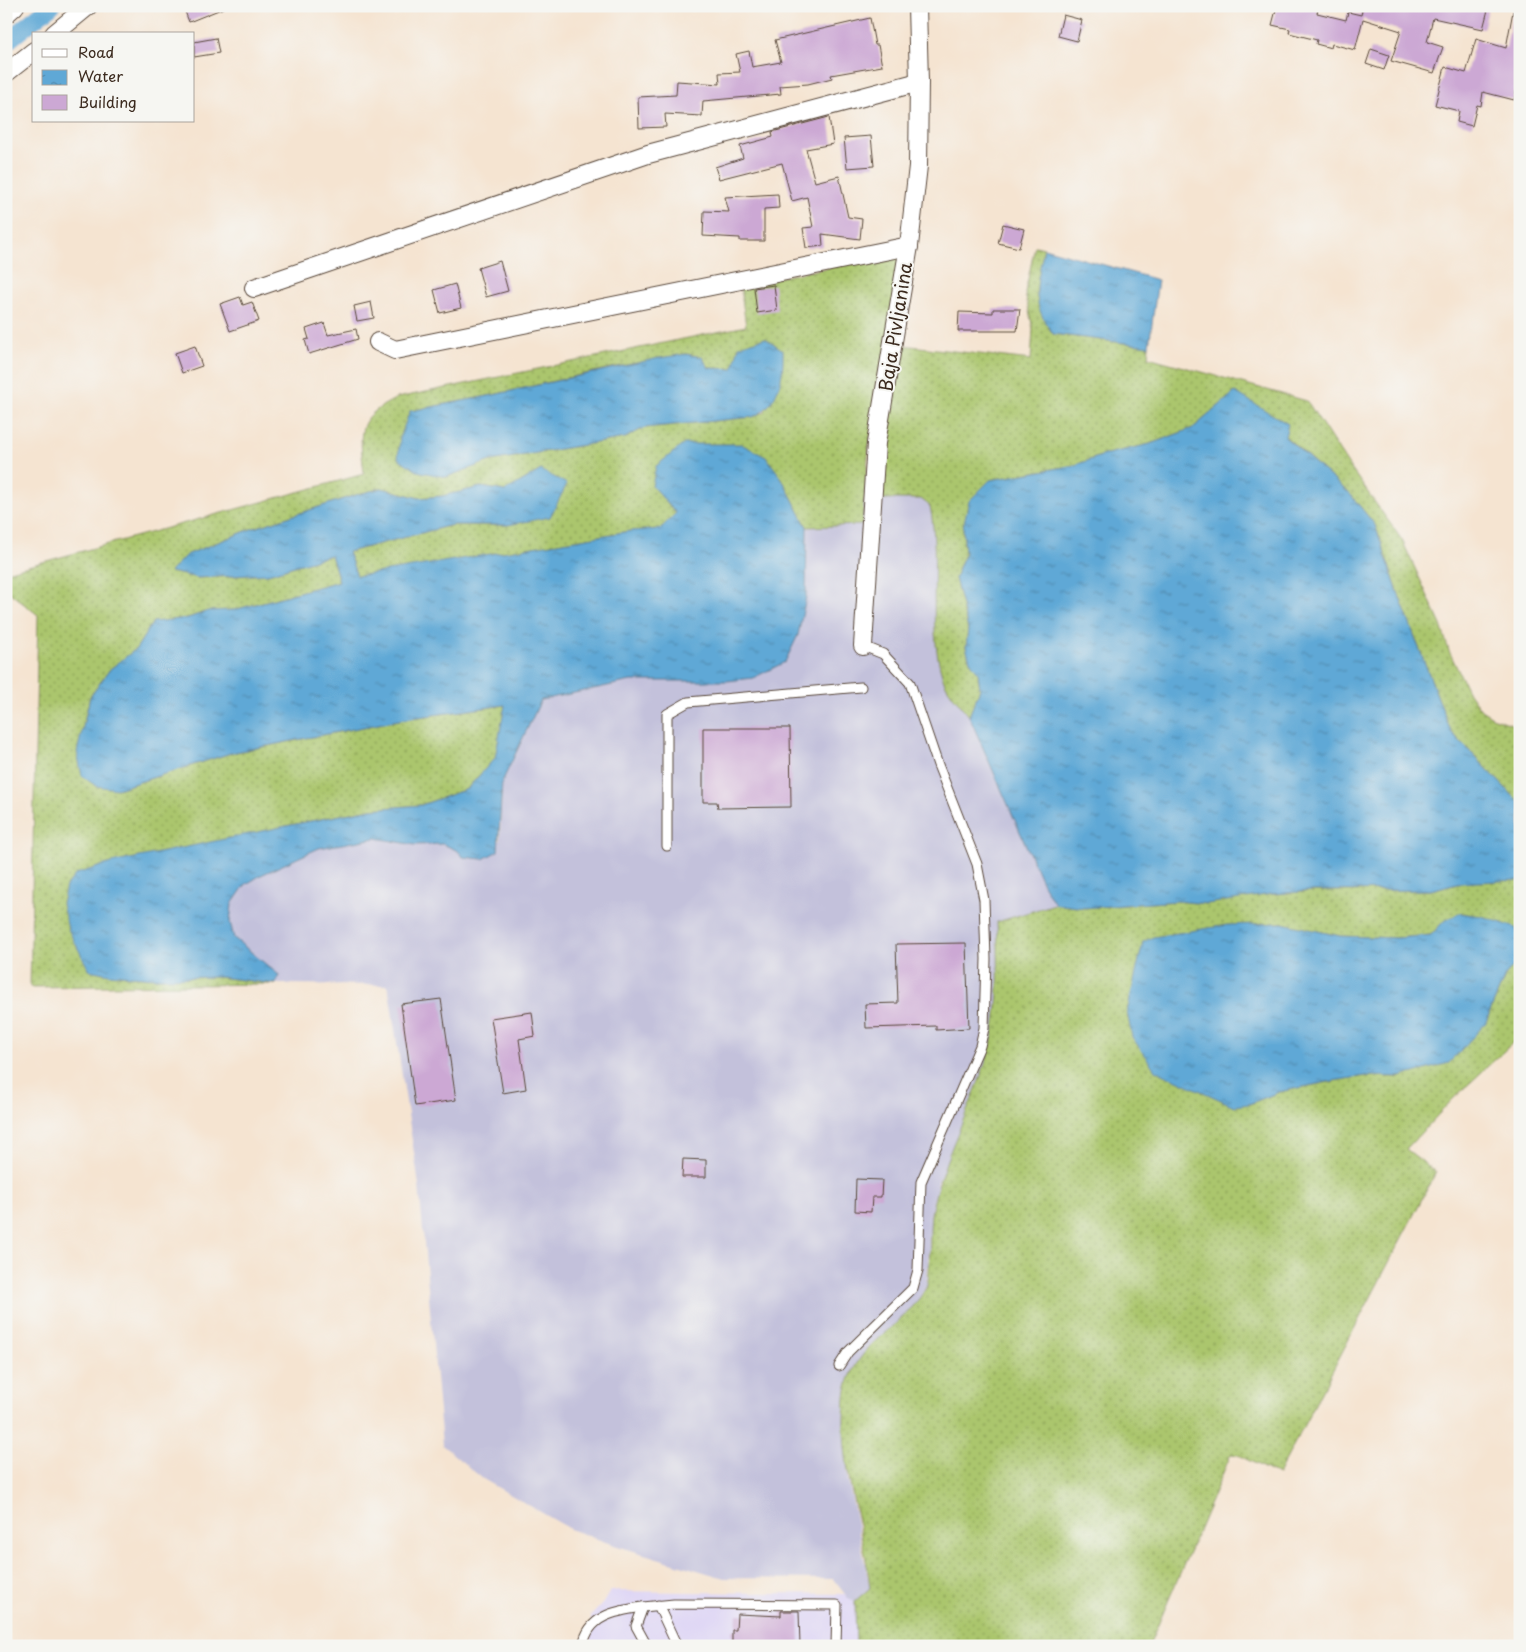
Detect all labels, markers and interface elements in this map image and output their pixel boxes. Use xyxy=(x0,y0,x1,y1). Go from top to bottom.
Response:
legend xyxy=(32,32,195,122)
text: Road xyxy=(78,40,114,63)
text: Water xyxy=(78,64,123,87)
text: Building xyxy=(78,90,137,113)
street label: Baja Pivljanina xyxy=(871,259,918,393)

